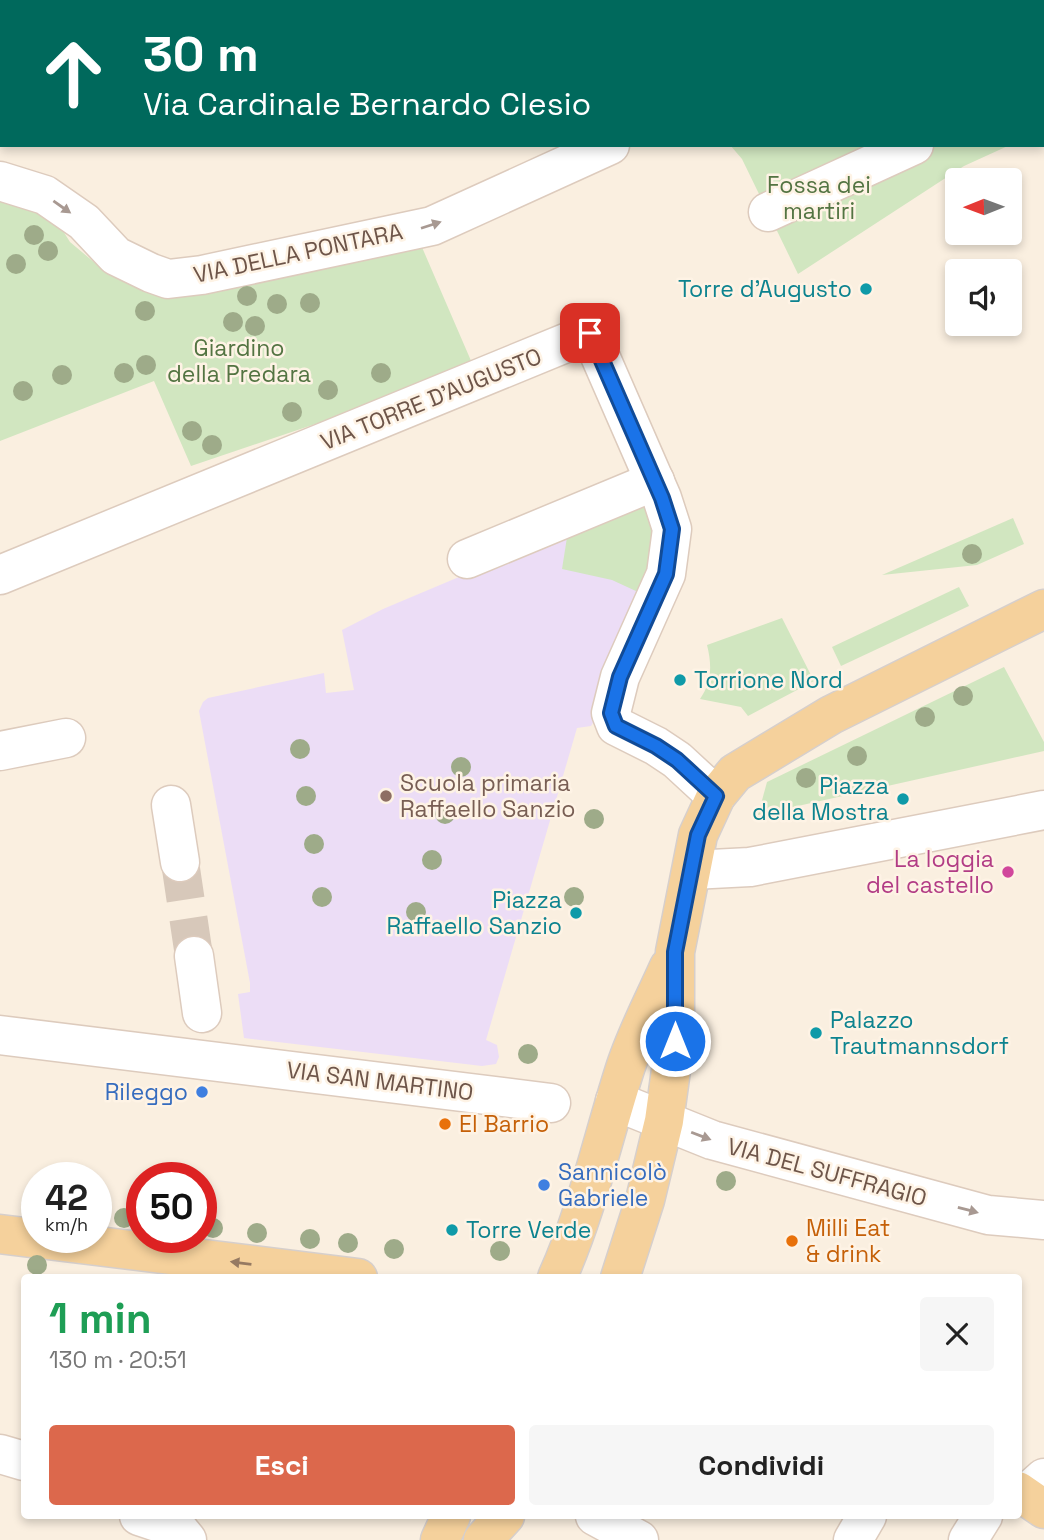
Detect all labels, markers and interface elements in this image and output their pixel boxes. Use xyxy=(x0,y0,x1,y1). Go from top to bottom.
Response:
text: 30 m xyxy=(143,23,259,85)
icon: ahead xyxy=(28,28,119,119)
text: Via Cardinale Bernardo Clesio xyxy=(143,84,591,124)
north arrow xyxy=(945,168,1022,245)
map controls xyxy=(945,168,1022,336)
park label: Fossa dei martiri xyxy=(767,170,871,226)
one-way arrow xyxy=(53,200,71,214)
street label: VIA DELLA PONTARA xyxy=(191,216,405,290)
one-way arrow xyxy=(421,219,442,229)
button: sound xyxy=(945,259,1022,336)
place label: Torre d’Augusto xyxy=(678,274,852,304)
marker: Torre d’Augusto xyxy=(858,281,874,297)
pin xyxy=(560,303,620,363)
icon: arrive xyxy=(571,314,609,352)
park label: Giardino della Predara xyxy=(167,333,311,389)
street label: VIA TORRE D'AUGUSTO xyxy=(316,341,546,457)
place label: Torrione Nord xyxy=(694,665,843,695)
marker: Torrione Nord xyxy=(672,672,688,688)
place label: Scuola primaria Raffaello Sanzio xyxy=(400,768,576,824)
place label: Piazza della Mostra xyxy=(752,771,889,827)
marker: Scuola primaria Raffaello Sanzio xyxy=(378,788,394,804)
marker: Piazza della Mostra xyxy=(895,791,911,807)
place label: La loggia del castello xyxy=(866,844,994,900)
marker: La loggia del castello xyxy=(1000,864,1016,880)
place label: Piazza Raffaello Sanzio xyxy=(386,885,562,941)
marker: Piazza Raffaello Sanzio xyxy=(568,905,584,921)
position arrow xyxy=(638,1004,712,1078)
place label: Palazzo Trautmannsdorf xyxy=(830,1005,1009,1061)
marker: Palazzo Trautmannsdorf xyxy=(808,1025,824,1041)
street label: VIA SAN MARTINO xyxy=(285,1055,475,1107)
place label: Rileggo xyxy=(105,1077,188,1107)
marker: Rileggo xyxy=(194,1084,210,1100)
place label: El Barrio xyxy=(459,1109,549,1139)
marker: El Barrio xyxy=(437,1116,453,1132)
one-way arrow xyxy=(691,1131,712,1142)
street label: VIA DEL SUFFRAGIO xyxy=(724,1131,930,1213)
place label: Sannicolò Gabriele xyxy=(558,1157,667,1213)
speed limit sign: 50 xyxy=(126,1162,217,1253)
text: 42 xyxy=(45,1176,88,1220)
marker: Sannicolò Gabriele xyxy=(536,1177,552,1193)
one-way arrow xyxy=(957,1205,979,1216)
text: km/h xyxy=(45,1213,88,1236)
place label: Milli Eat & drink xyxy=(806,1213,890,1269)
place label: Torre Verde xyxy=(466,1215,591,1245)
marker: Torre Verde xyxy=(444,1222,460,1238)
marker: Milli Eat & drink xyxy=(784,1233,800,1249)
one-way arrow xyxy=(230,1258,252,1269)
text: 1 min xyxy=(49,1292,152,1345)
button: close xyxy=(920,1297,994,1371)
text: 130 m · 20:51 xyxy=(49,1345,187,1375)
button: Esci xyxy=(49,1425,515,1505)
button: Condividi xyxy=(529,1425,994,1505)

